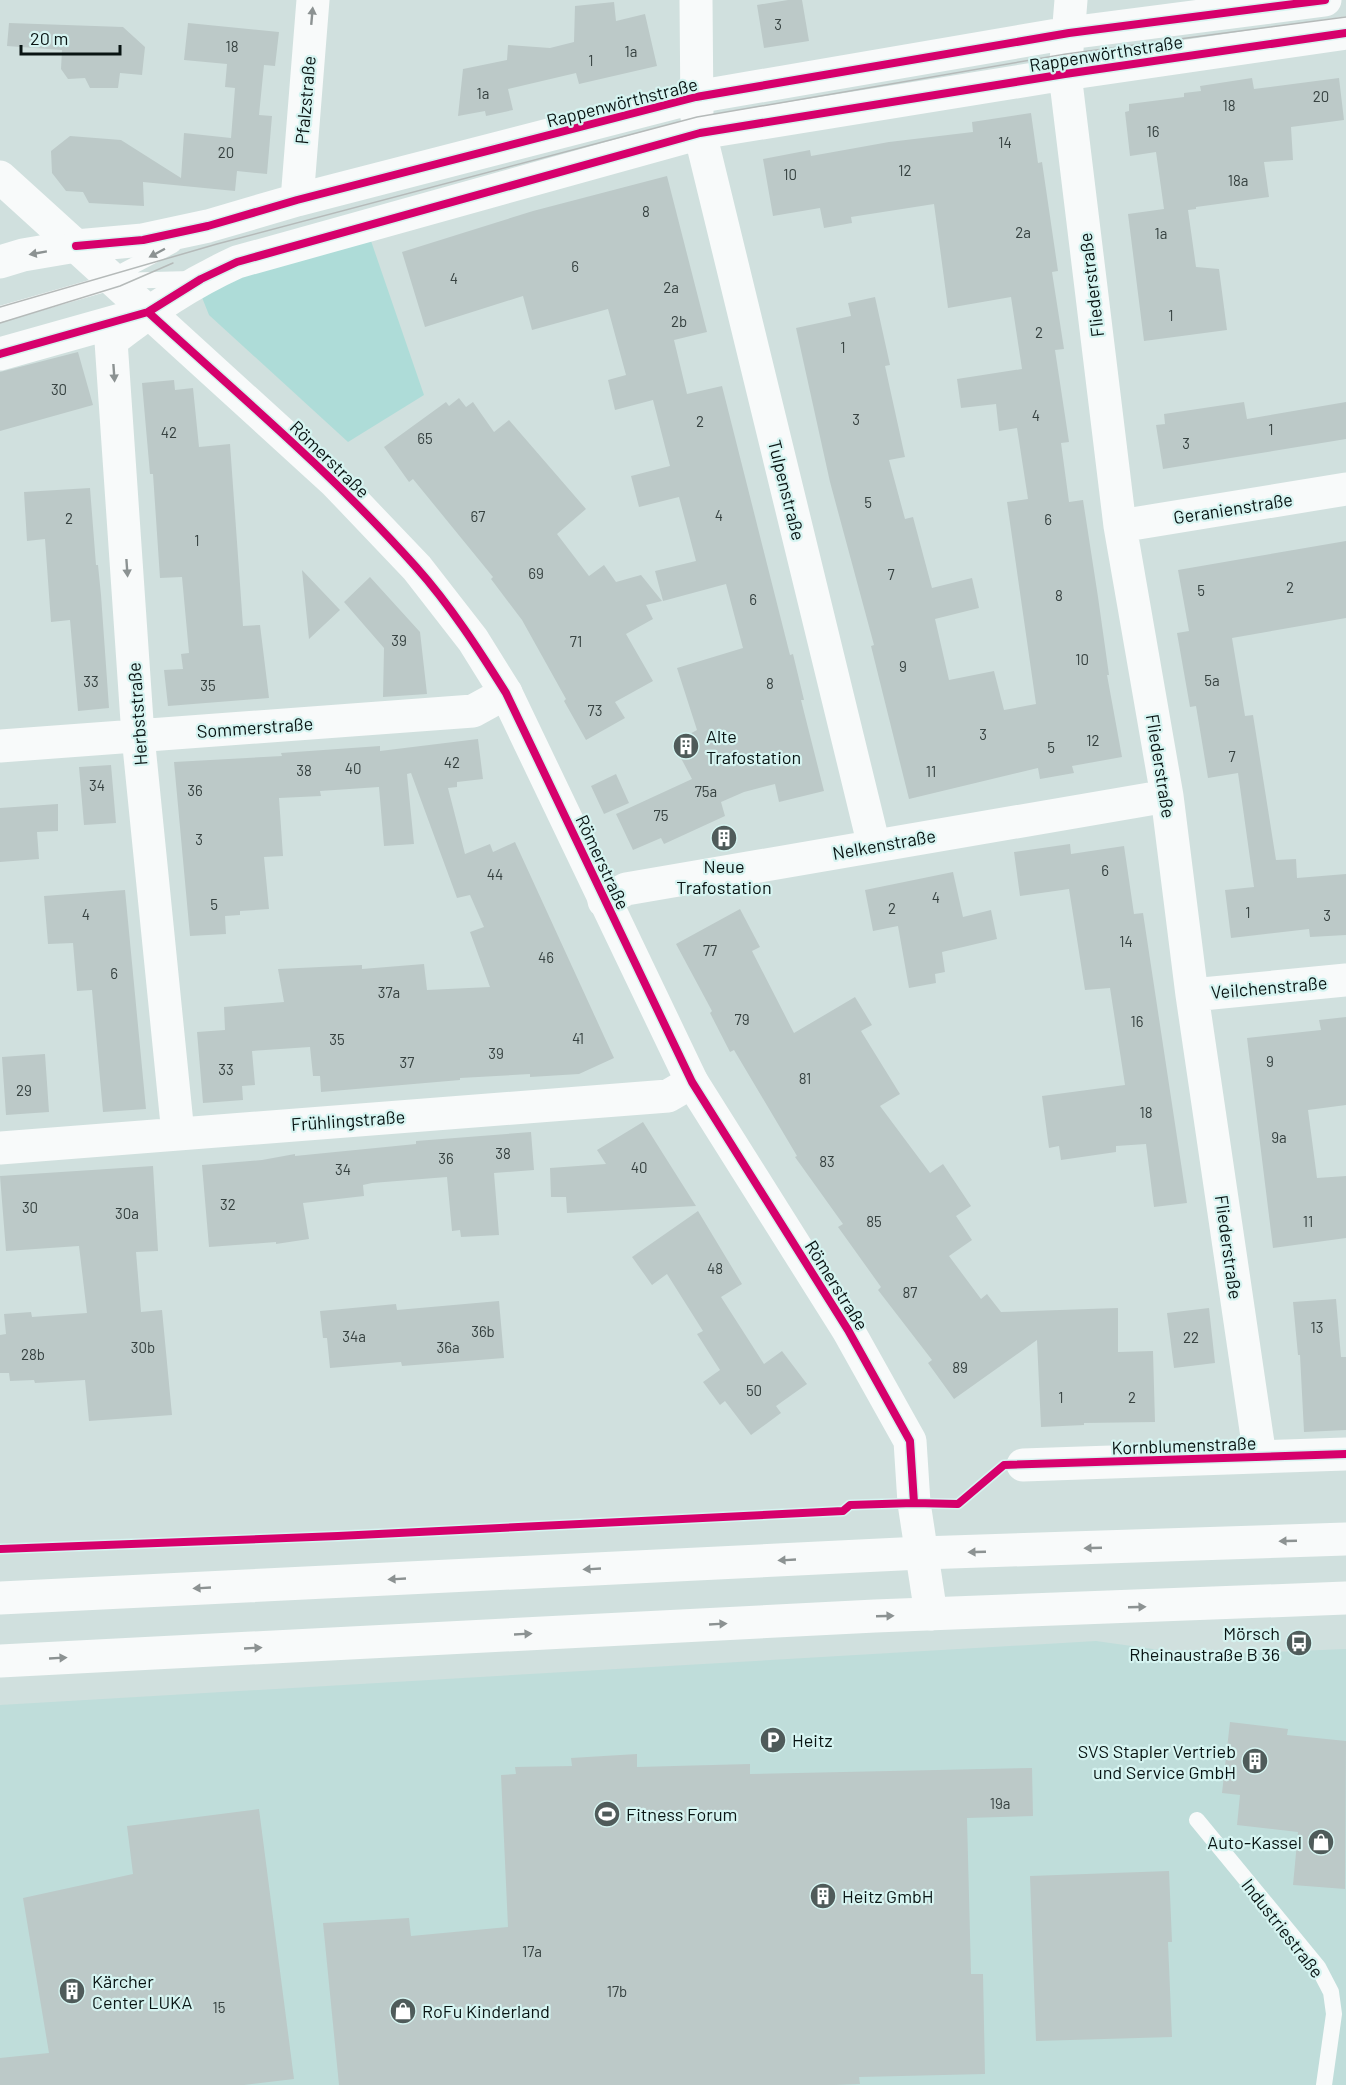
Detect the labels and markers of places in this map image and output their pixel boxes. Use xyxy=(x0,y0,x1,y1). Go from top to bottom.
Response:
place label: Alte Trafostation xyxy=(706,725,801,768)
building icon: Alte Trafostation xyxy=(671,731,701,761)
building icon: Neue Trafostation xyxy=(709,823,739,853)
place label: Neue Trafostation xyxy=(676,855,772,898)
place label: Mörsch Rheinaustraße B 36 xyxy=(1129,1622,1280,1665)
bus stop icon: Mörsch Rheinaustraße B 36 xyxy=(1284,1628,1314,1658)
parking icon: Heitz xyxy=(758,1725,788,1755)
place label: Heitz xyxy=(792,1729,833,1751)
place label: SVS Stapler Vertrieb und Service GmbH xyxy=(1078,1740,1236,1783)
building icon: SVS Stapler Vertrieb und Service GmbH xyxy=(1240,1746,1270,1776)
sports icon: Fitness Forum xyxy=(592,1799,622,1829)
place label: Fitness Forum xyxy=(626,1803,737,1825)
shop icon: Auto-Kassel xyxy=(1306,1827,1336,1857)
place label: Auto-Kassel xyxy=(1207,1831,1302,1853)
building icon: Heitz GmbH xyxy=(808,1881,838,1911)
place label: Heitz GmbH xyxy=(842,1885,934,1907)
place label: Kärcher Center LUKA xyxy=(92,1970,193,2013)
building icon: Kärcher Center LUKA xyxy=(57,1976,87,2006)
shop icon: RoFu Kinderland xyxy=(388,1996,418,2026)
place label: RoFu Kinderland xyxy=(422,2000,550,2022)

